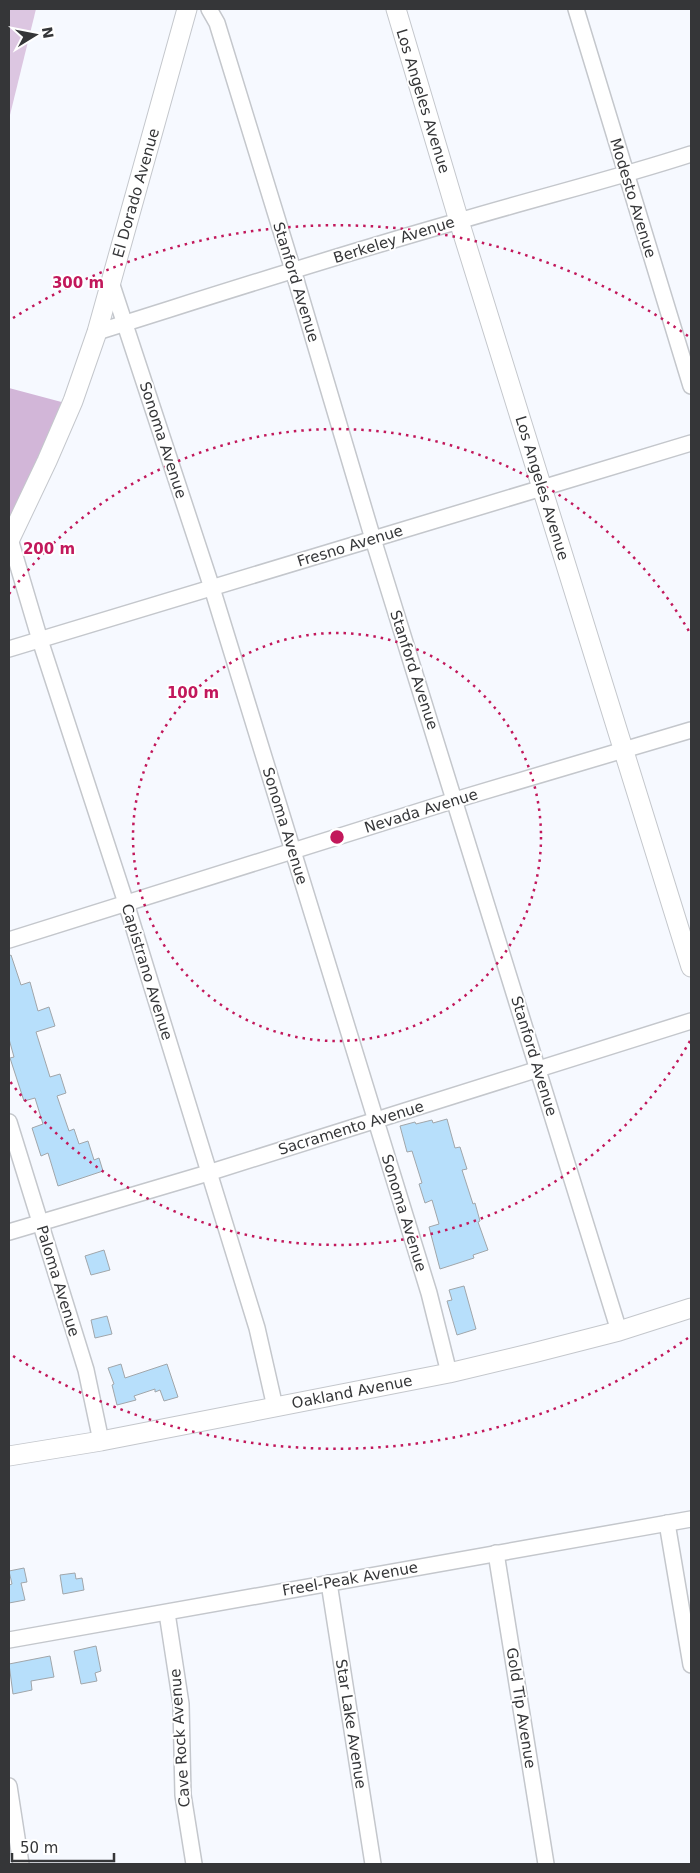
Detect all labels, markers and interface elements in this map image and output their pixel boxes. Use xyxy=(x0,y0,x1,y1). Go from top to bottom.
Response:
north arrow xyxy=(10,10,60,60)
text: N xyxy=(39,26,57,40)
street label: Los Angeles Avenue xyxy=(392,27,454,175)
street label: El Dorado Avenue xyxy=(109,126,163,260)
street label: Modesto Avenue xyxy=(606,136,660,260)
street label: Berkeley Avenue xyxy=(331,213,457,267)
street label: Stanford Avenue xyxy=(269,220,323,344)
text: 300 m xyxy=(52,274,104,292)
street label: Sonoma Avenue xyxy=(136,379,190,501)
street label: Los Angeles Avenue xyxy=(511,414,573,562)
street label: Fresno Avenue xyxy=(295,521,405,571)
text: 200 m xyxy=(23,540,75,558)
street label: Stanford Avenue xyxy=(386,608,442,732)
text: 100 m xyxy=(167,684,219,702)
street label: Sonoma Avenue xyxy=(259,765,311,887)
street label: Nevada Avenue xyxy=(362,785,480,837)
centre of rings xyxy=(328,828,346,846)
street label: Capistrano Avenue xyxy=(118,902,176,1042)
street label: Stanford Avenue xyxy=(507,994,561,1118)
street label: Sacramento Avenue xyxy=(276,1097,426,1159)
street label: Sonoma Avenue xyxy=(378,1152,430,1274)
street label: Paloma Avenue xyxy=(33,1223,83,1339)
street label: Oakland Avenue xyxy=(290,1371,414,1413)
street label: Freel-Peak Avenue xyxy=(281,1558,419,1600)
street label: Gold Tip Avenue xyxy=(503,1646,539,1770)
street label: Star Lake Avenue xyxy=(332,1658,370,1790)
street label: Cave Rock Avenue xyxy=(166,1668,194,1808)
scale bar xyxy=(12,1830,115,1862)
text: 50 m xyxy=(20,1839,58,1857)

